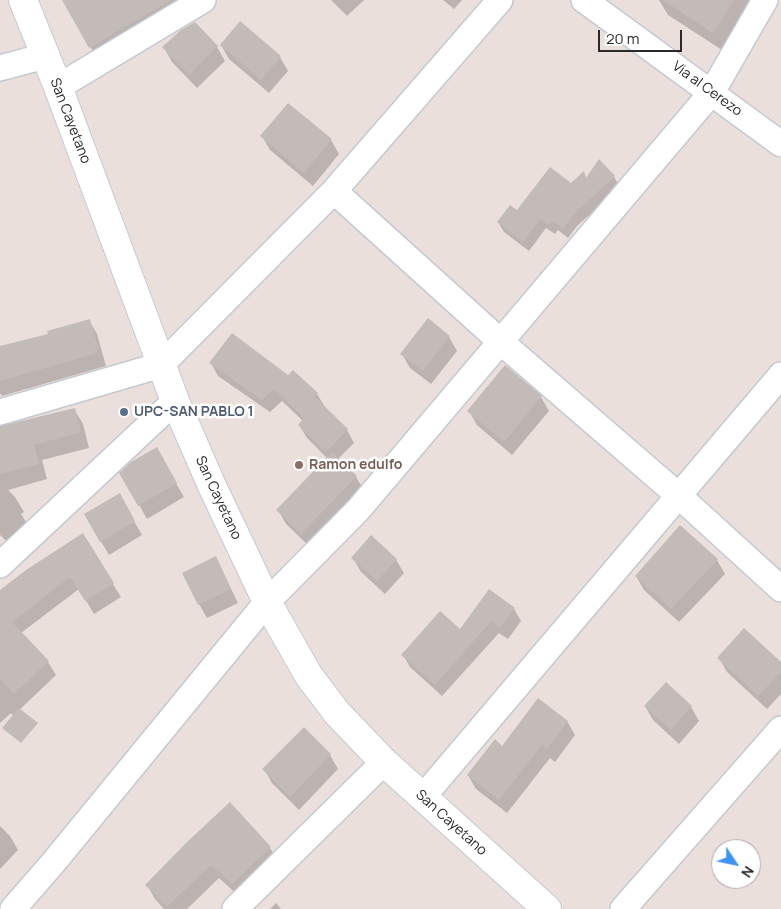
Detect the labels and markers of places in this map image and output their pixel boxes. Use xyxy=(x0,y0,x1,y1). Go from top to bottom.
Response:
place label: UPC-SAN PABLO 1 xyxy=(134,404,254,420)
marker: UPC-SAN PABLO 1 xyxy=(118,406,130,418)
place label: Ramon edulfo xyxy=(309,457,402,473)
marker: Ramon edulfo xyxy=(293,459,305,471)

